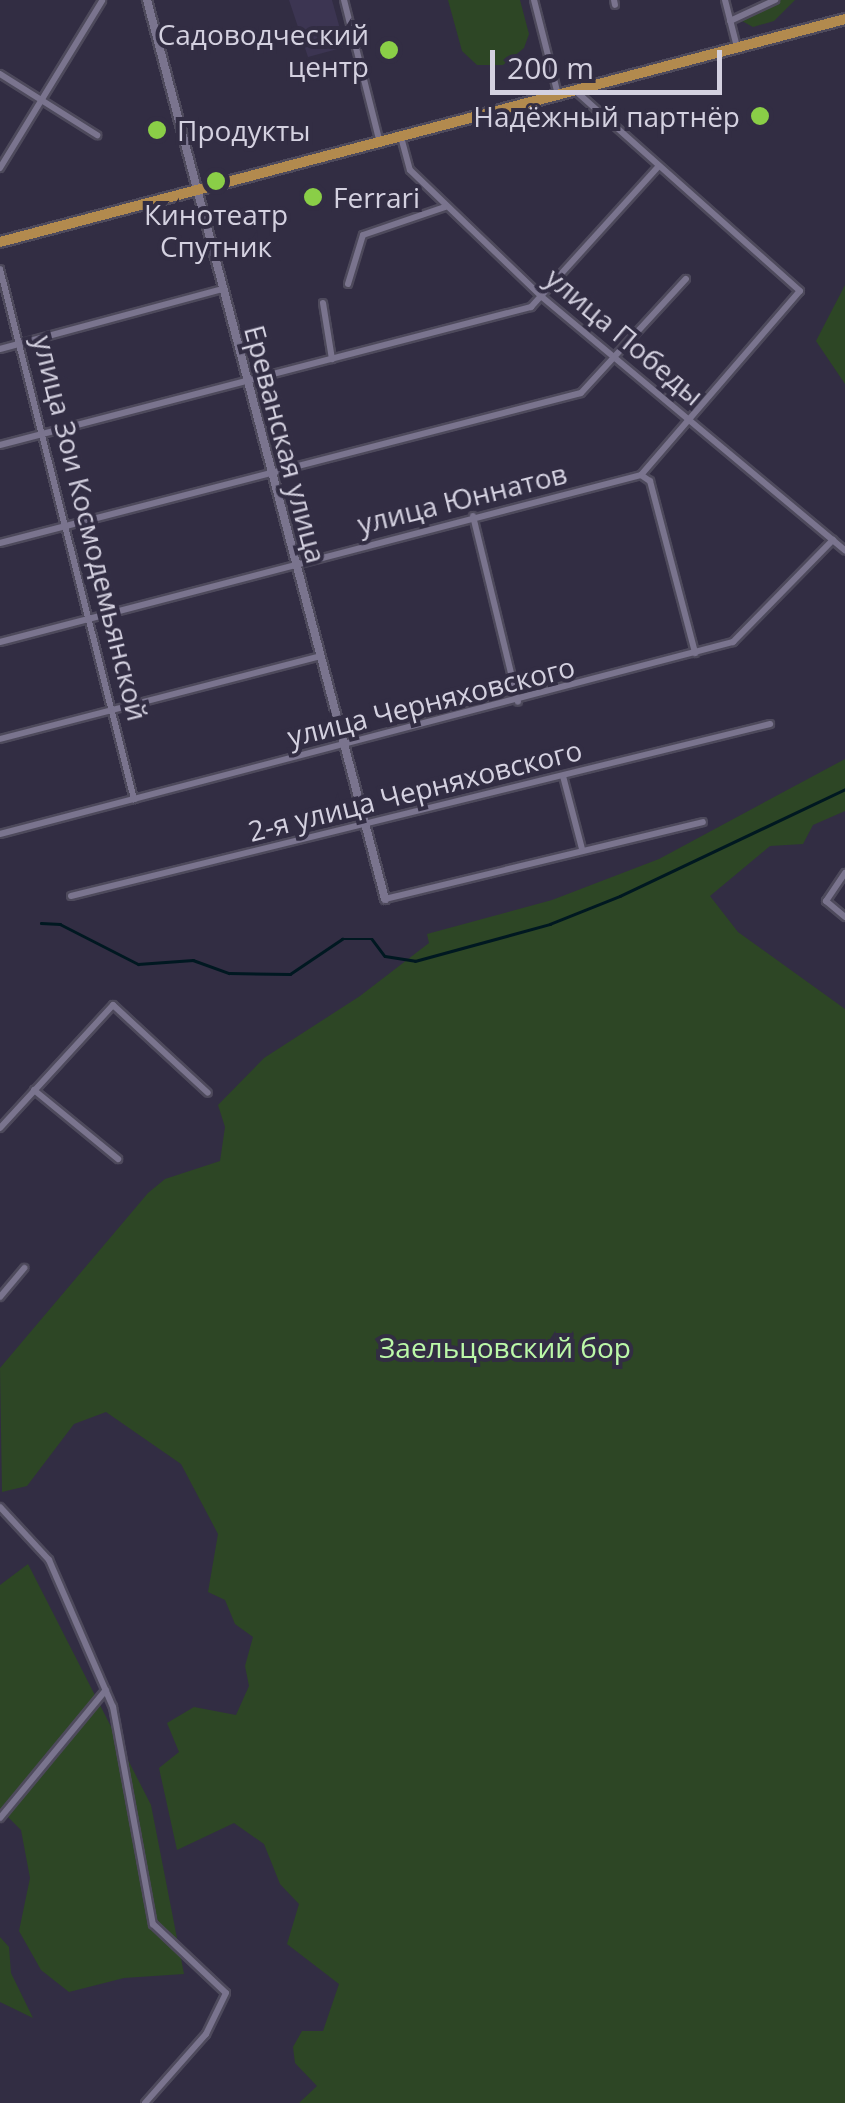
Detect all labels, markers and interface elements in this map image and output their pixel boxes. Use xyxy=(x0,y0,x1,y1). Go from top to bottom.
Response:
place label: Садоводческий центр xyxy=(158,17,369,83)
scale bar xyxy=(495,30,728,92)
marker: Садоводческий центр xyxy=(378,39,400,61)
text: 200 m xyxy=(507,47,594,88)
place label: Надёжный партнёр xyxy=(473,99,740,133)
marker: Надёжный партнёр xyxy=(749,105,771,127)
place label: Продукты xyxy=(177,113,311,147)
marker: Продукты xyxy=(146,119,168,141)
marker: Кинотеатр Спутник xyxy=(205,170,227,192)
place label: Ferrari xyxy=(333,180,420,214)
marker: Ferrari xyxy=(302,186,324,208)
place label: Кинотеатр Спутник xyxy=(144,197,288,263)
street label: улица Победы xyxy=(539,260,711,412)
street label: Ереванская улица xyxy=(238,321,334,567)
street label: улица Зои Космодемьянской xyxy=(27,332,155,724)
street label: улица Юннатов xyxy=(354,456,570,540)
street label: улица Черняховского xyxy=(284,649,578,753)
street label: 2-я улица Черняховского xyxy=(245,732,585,848)
park label: Заельцовский бор xyxy=(379,1330,631,1364)

